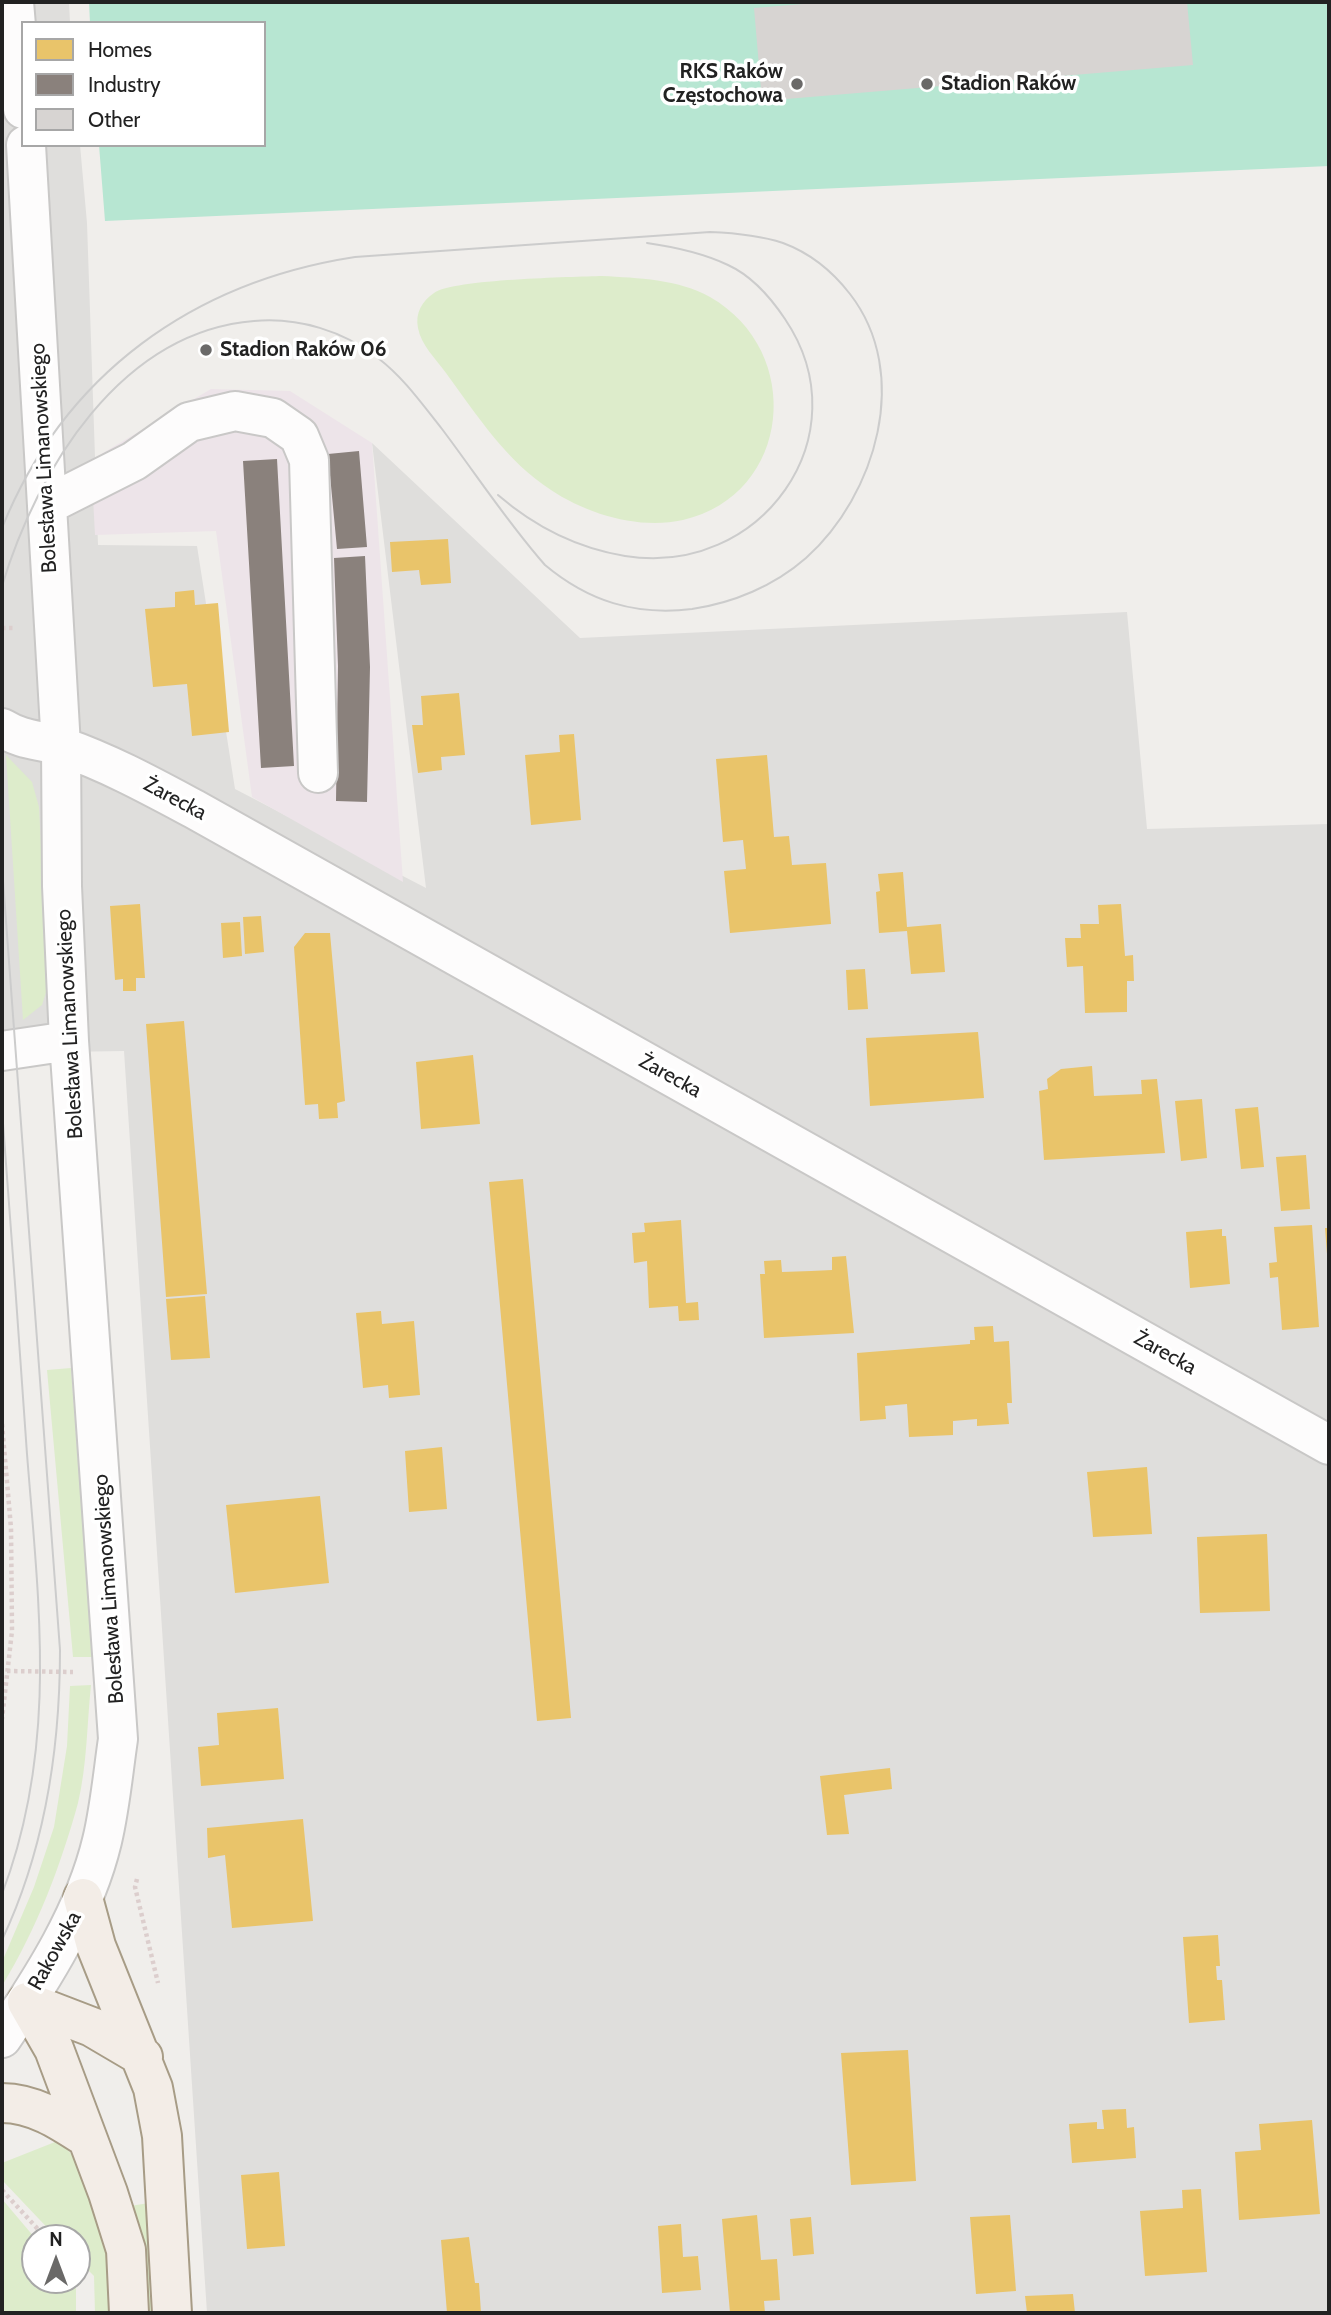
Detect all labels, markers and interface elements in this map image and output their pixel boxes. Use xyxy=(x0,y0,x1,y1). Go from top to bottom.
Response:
legend xyxy=(21,21,266,147)
text: Homes xyxy=(88,37,152,62)
place label: RKS Raków Częstochowa xyxy=(663,59,783,109)
place label: Stadion Raków xyxy=(941,71,1076,97)
text: Industry xyxy=(88,72,161,97)
marker: RKS Raków Częstochowa xyxy=(789,76,805,92)
marker: Stadion Raków xyxy=(919,76,935,92)
text: Other xyxy=(88,107,140,132)
place label: Stadion Raków 06 xyxy=(220,337,387,363)
street label: Bolesława Limanowskiego xyxy=(25,342,63,574)
marker: Stadion Raków 06 xyxy=(198,342,214,358)
street label: Żarecka xyxy=(139,772,211,826)
street label: Bolesława Limanowskiego xyxy=(51,908,89,1140)
street label: Żarecka xyxy=(634,1049,706,1103)
street label: Żarecka xyxy=(1129,1326,1201,1380)
street label: Bolesława Limanowskiego xyxy=(88,1473,130,1705)
street label: Rakowska xyxy=(23,1907,87,1995)
north arrow xyxy=(21,2224,91,2294)
text: N xyxy=(49,2228,63,2251)

